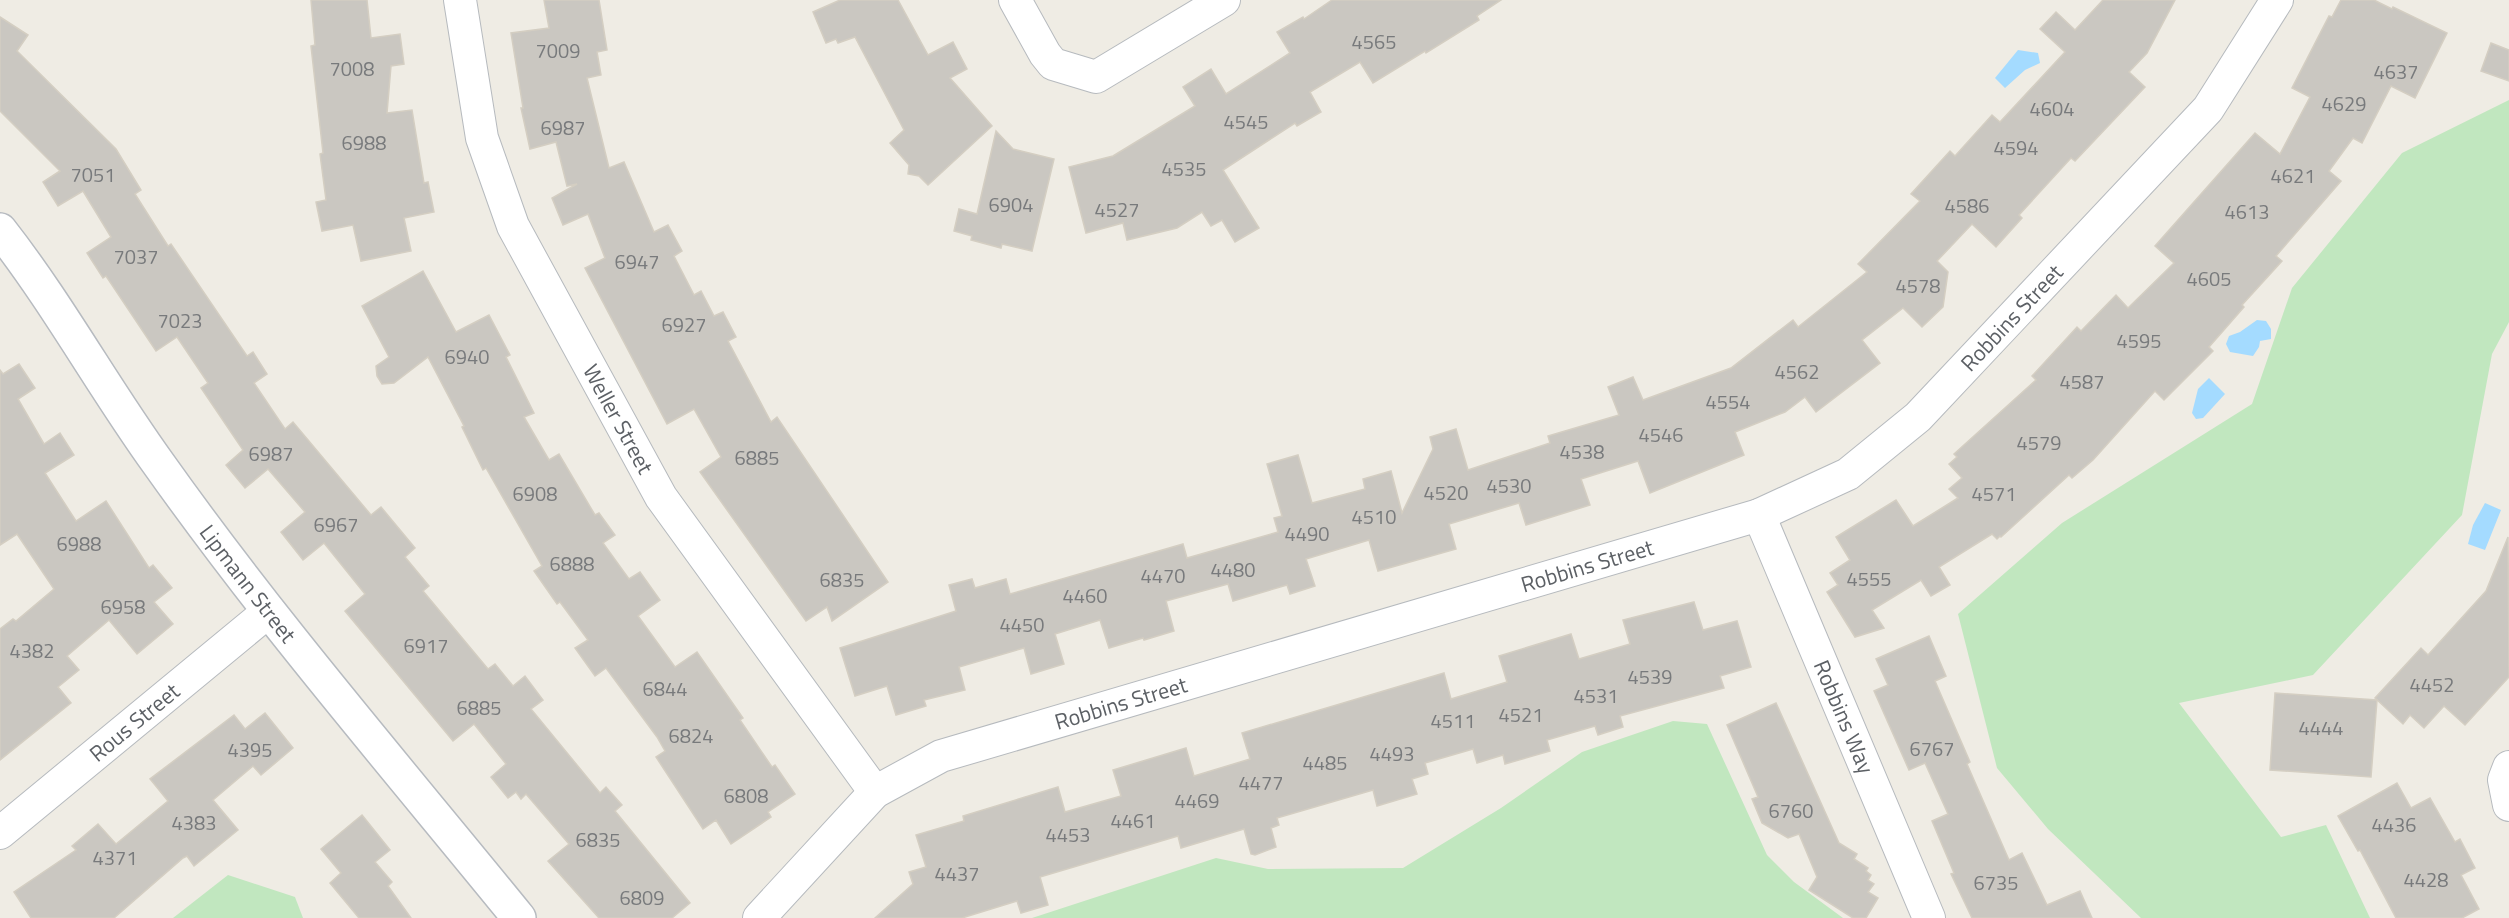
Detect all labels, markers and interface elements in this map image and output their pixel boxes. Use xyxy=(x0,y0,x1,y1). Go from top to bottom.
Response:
house number: 4565 xyxy=(1352,26,1396,57)
house number: 7009 xyxy=(536,35,580,66)
house number: 7008 xyxy=(330,53,374,84)
house number: 4637 xyxy=(2374,56,2418,87)
house number: 4629 xyxy=(2322,88,2366,119)
house number: 4604 xyxy=(2030,93,2074,124)
house number: 4545 xyxy=(1224,106,1268,137)
house number: 6987 xyxy=(541,112,585,143)
house number: 6988 xyxy=(342,127,386,158)
house number: 4594 xyxy=(1994,132,2038,163)
house number: 4535 xyxy=(1162,153,1206,184)
house number: 7051 xyxy=(71,159,115,190)
house number: 4621 xyxy=(2271,160,2315,191)
house number: 6904 xyxy=(989,189,1033,220)
house number: 4586 xyxy=(1945,190,1989,221)
house number: 4527 xyxy=(1095,194,1139,225)
house number: 4613 xyxy=(2225,196,2269,227)
house number: 7037 xyxy=(114,241,158,272)
house number: 6947 xyxy=(615,246,659,277)
street label: Robbins Street xyxy=(1952,256,2071,379)
house number: 4605 xyxy=(2187,263,2231,294)
house number: 4578 xyxy=(1896,270,1940,301)
house number: 7023 xyxy=(158,305,202,336)
house number: 6927 xyxy=(662,309,706,340)
house number: 4595 xyxy=(2117,325,2161,356)
house number: 6940 xyxy=(445,341,489,372)
house number: 4562 xyxy=(1775,356,1819,387)
street label: Weller Street xyxy=(575,358,662,480)
house number: 4587 xyxy=(2060,366,2104,397)
house number: 4554 xyxy=(1706,386,1750,417)
house number: 4546 xyxy=(1639,419,1683,450)
house number: 4579 xyxy=(2017,427,2061,458)
house number: 4538 xyxy=(1560,436,1604,467)
house number: 6987 xyxy=(249,438,293,469)
house number: 6885 xyxy=(735,442,779,473)
house number: 4530 xyxy=(1487,470,1531,501)
house number: 4520 xyxy=(1424,477,1468,508)
house number: 6908 xyxy=(513,478,557,509)
house number: 4571 xyxy=(1972,478,2016,509)
house number: 4510 xyxy=(1352,501,1396,532)
house number: 6967 xyxy=(314,509,358,540)
street label: Lipmann Street xyxy=(191,517,305,650)
house number: 4490 xyxy=(1285,518,1329,549)
house number: 6988 xyxy=(57,528,101,559)
street label: Robbins Street xyxy=(1517,530,1658,601)
house number: 6888 xyxy=(550,548,594,579)
house number: 4480 xyxy=(1211,554,1255,585)
house number: 4470 xyxy=(1141,560,1185,591)
house number: 4555 xyxy=(1847,563,1891,594)
house number: 6835 xyxy=(820,564,864,595)
house number: 4460 xyxy=(1063,580,1107,611)
house number: 6958 xyxy=(101,591,145,622)
house number: 4450 xyxy=(1000,609,1044,640)
house number: 6917 xyxy=(404,630,448,661)
house number: 4382 xyxy=(10,635,54,666)
street label: Robbins Way xyxy=(1805,655,1883,779)
house number: 4539 xyxy=(1628,661,1672,692)
street label: Robbins Street xyxy=(1051,667,1192,739)
house number: 4452 xyxy=(2410,669,2454,700)
house number: 6844 xyxy=(643,673,687,704)
street label: Rous Street xyxy=(82,674,187,770)
house number: 4531 xyxy=(1574,680,1618,711)
house number: 6885 xyxy=(457,692,501,723)
house number: 4521 xyxy=(1499,699,1543,730)
house number: 4511 xyxy=(1431,705,1475,736)
house number: 4444 xyxy=(2299,712,2343,743)
house number: 6824 xyxy=(669,720,713,751)
house number: 6767 xyxy=(1910,733,1954,764)
house number: 4395 xyxy=(228,734,272,765)
house number: 4493 xyxy=(1370,738,1414,769)
house number: 4485 xyxy=(1303,747,1347,778)
house number: 4477 xyxy=(1239,767,1283,798)
house number: 6808 xyxy=(724,780,768,811)
house number: 4469 xyxy=(1175,785,1219,816)
house number: 6760 xyxy=(1769,795,1813,826)
house number: 4461 xyxy=(1111,805,1155,836)
house number: 4383 xyxy=(172,807,216,838)
house number: 4436 xyxy=(2372,809,2416,840)
house number: 4453 xyxy=(1046,819,1090,850)
house number: 6835 xyxy=(576,824,620,855)
house number: 4371 xyxy=(93,842,137,873)
house number: 4437 xyxy=(935,858,979,889)
house number: 4428 xyxy=(2404,864,2448,895)
house number: 6735 xyxy=(1974,867,2018,898)
house number: 6809 xyxy=(620,882,664,913)

